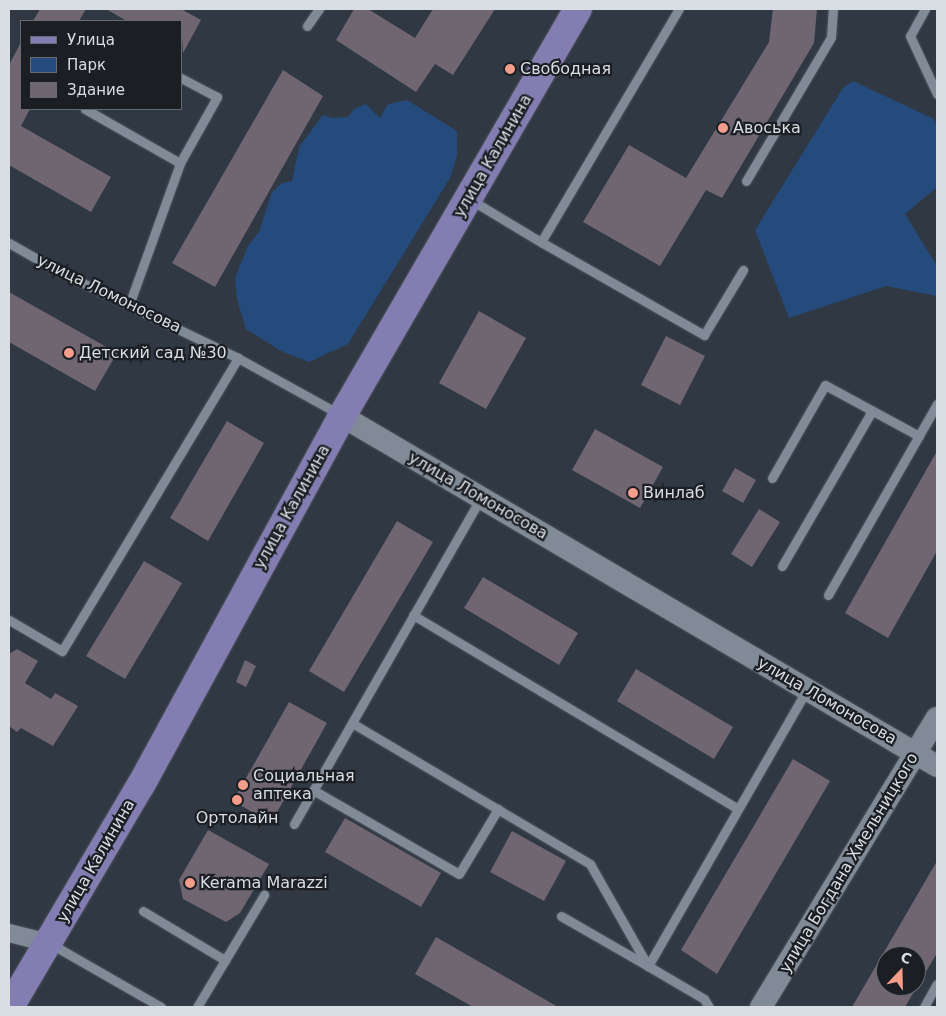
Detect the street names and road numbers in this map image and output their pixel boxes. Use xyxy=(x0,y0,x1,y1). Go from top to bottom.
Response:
street label: улица Калинина xyxy=(450,91,536,221)
street label: улица Ломоносова xyxy=(34,251,184,337)
street label: улица Калинина xyxy=(250,442,334,572)
street label: улица Ломоносова xyxy=(405,448,551,544)
street label: улица Ломоносова xyxy=(754,653,900,749)
street label: улица Богдана Хмельницкого xyxy=(776,750,922,976)
street label: улица Калинина xyxy=(53,796,139,926)

